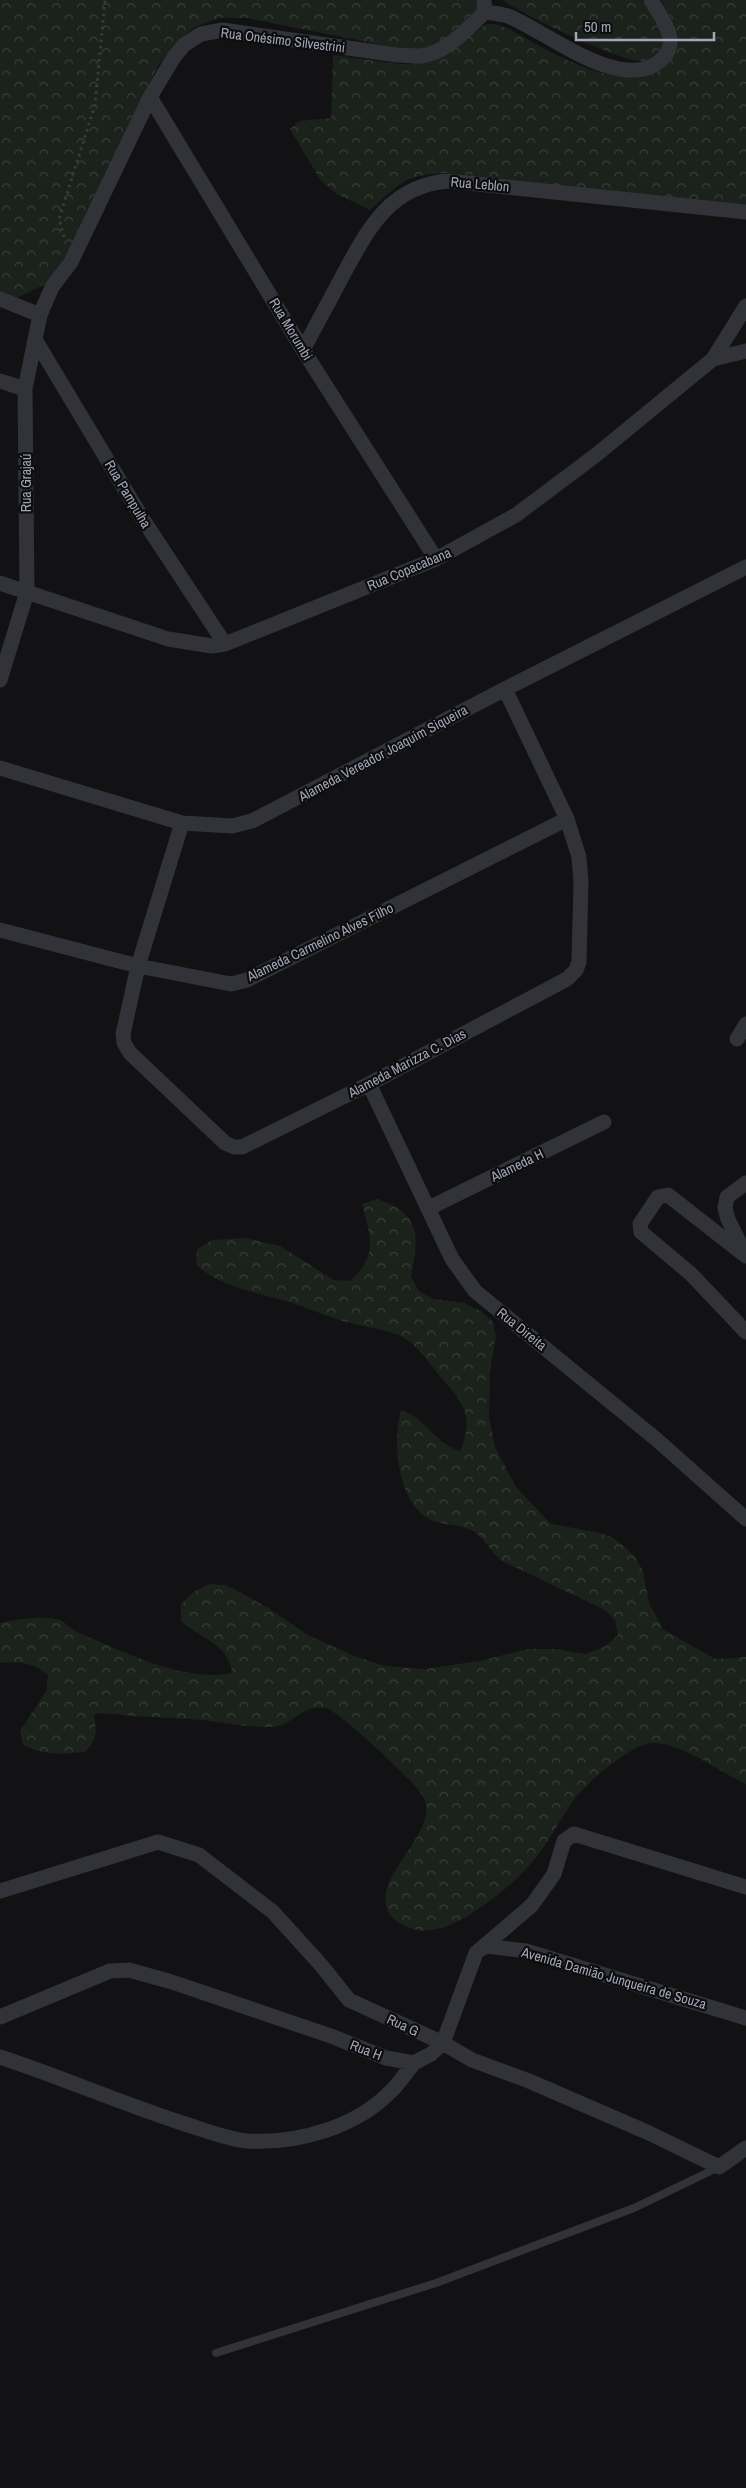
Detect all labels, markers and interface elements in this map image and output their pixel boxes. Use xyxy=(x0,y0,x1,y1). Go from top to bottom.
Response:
scale bar xyxy=(576,10,714,42)
text: 50 m xyxy=(584,16,611,37)
street label: Rua Onésimo Silvestrini xyxy=(220,23,346,57)
street label: Rua Leblon xyxy=(450,172,510,196)
street label: Rua Morumbi xyxy=(265,295,317,363)
street label: Rua Grajaú xyxy=(17,454,35,512)
street label: Rua Pampulha xyxy=(101,457,156,532)
street label: Rua Copacabana xyxy=(364,543,454,595)
street label: Alameda Vereador Joaquim Siqueira xyxy=(294,700,471,806)
street label: Alameda Carmelino Alves Filho xyxy=(243,899,396,986)
street label: Alameda Marizza C. Dias xyxy=(344,1024,469,1102)
street label: Alameda H xyxy=(487,1144,546,1186)
street label: Rua Direita xyxy=(494,1304,551,1355)
street label: Avenida Damião Junqueira de Souza xyxy=(519,1943,709,2013)
street label: Rua G xyxy=(384,2010,422,2040)
street label: Rua H xyxy=(348,2036,384,2064)

